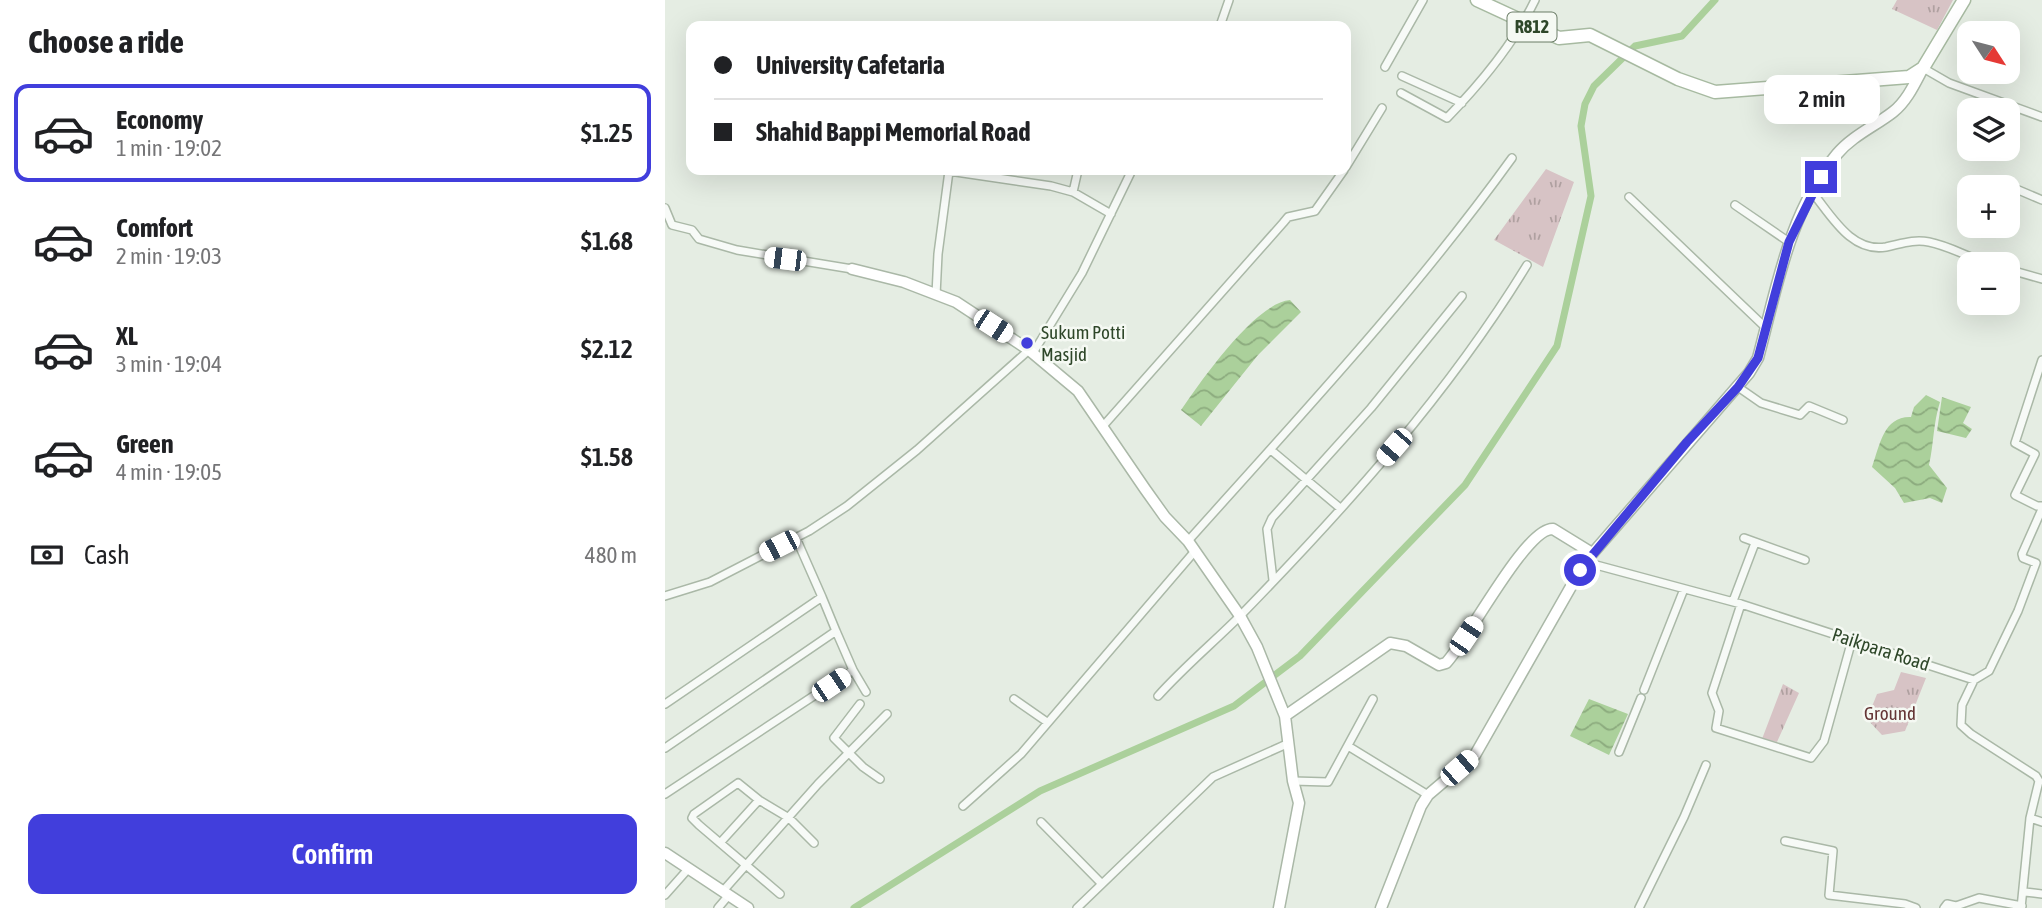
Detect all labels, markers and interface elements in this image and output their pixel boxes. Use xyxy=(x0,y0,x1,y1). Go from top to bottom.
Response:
road number: R812 xyxy=(1507,12,1557,42)
north arrow xyxy=(1957,21,2019,84)
map controls xyxy=(1957,21,2020,315)
text: Choose a ride xyxy=(28,23,184,60)
text: University Cafetaria xyxy=(756,50,945,80)
callout: 2 min xyxy=(1763,76,1879,124)
text: 2 min xyxy=(1799,86,1845,112)
button: layers xyxy=(1957,98,2020,161)
icon: car xyxy=(32,102,95,165)
text: Economy xyxy=(116,105,203,135)
text: Shahid Bappi Memorial Road xyxy=(756,117,1031,147)
text: $1.25 xyxy=(581,118,633,148)
text: 1 min · 19:02 xyxy=(116,135,222,161)
route end xyxy=(1805,161,1837,193)
button: + xyxy=(1957,175,2020,238)
icon: car xyxy=(32,210,95,273)
text: Comfort xyxy=(116,213,193,243)
text: $1.68 xyxy=(581,226,633,256)
text: 2 min · 19:03 xyxy=(116,243,222,269)
car xyxy=(763,246,808,272)
button: − xyxy=(1957,252,2020,315)
car xyxy=(970,306,1017,346)
icon: car xyxy=(32,318,95,381)
text: XL xyxy=(116,321,138,351)
place label: Sukum Potti Masjid xyxy=(1041,321,1125,365)
text: $2.12 xyxy=(581,334,633,364)
marker: Sukum Potti Masjid xyxy=(1019,335,1035,351)
text: 3 min · 19:04 xyxy=(116,351,222,377)
car xyxy=(1373,424,1416,470)
icon: car xyxy=(32,426,95,489)
text: Green xyxy=(116,429,174,459)
text: $1.58 xyxy=(581,442,633,472)
text: 4 min · 19:05 xyxy=(116,459,222,485)
car xyxy=(756,527,803,565)
icon: cash xyxy=(28,536,66,574)
text: Cash xyxy=(84,540,130,570)
text: 480 m xyxy=(585,542,637,568)
route start xyxy=(1564,554,1596,586)
car xyxy=(1446,613,1487,659)
street label: Paikpara Road xyxy=(1829,623,1933,675)
car xyxy=(808,665,855,705)
park label: Ground xyxy=(1864,702,1916,724)
car xyxy=(1437,746,1482,790)
button: Confirm xyxy=(28,814,637,894)

